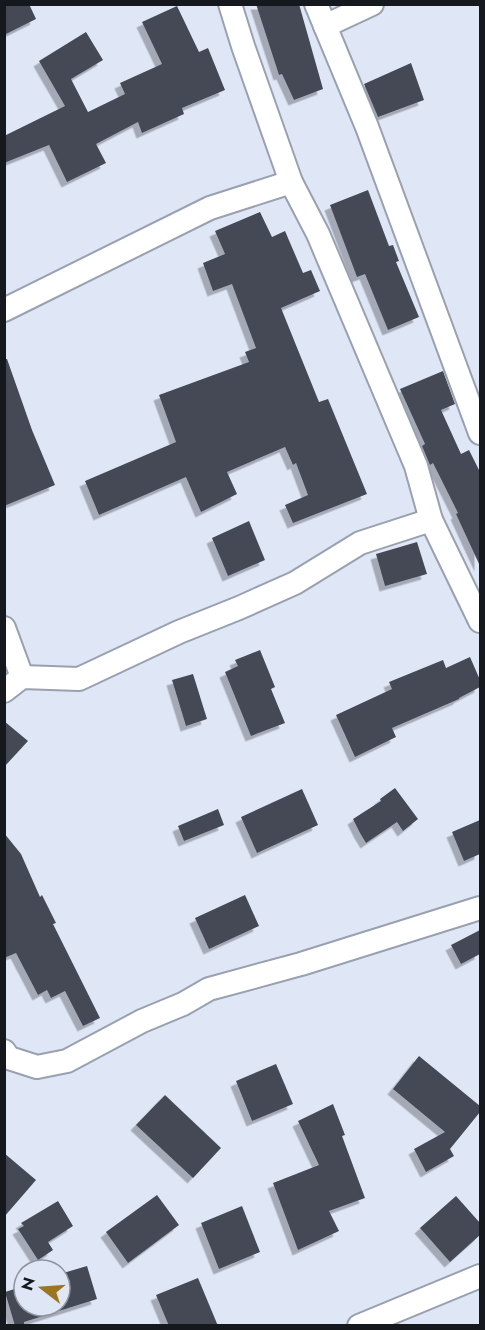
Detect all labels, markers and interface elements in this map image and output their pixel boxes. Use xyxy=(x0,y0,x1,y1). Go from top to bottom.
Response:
north arrow xyxy=(12,1258,72,1318)
text: N xyxy=(15,1274,41,1293)

